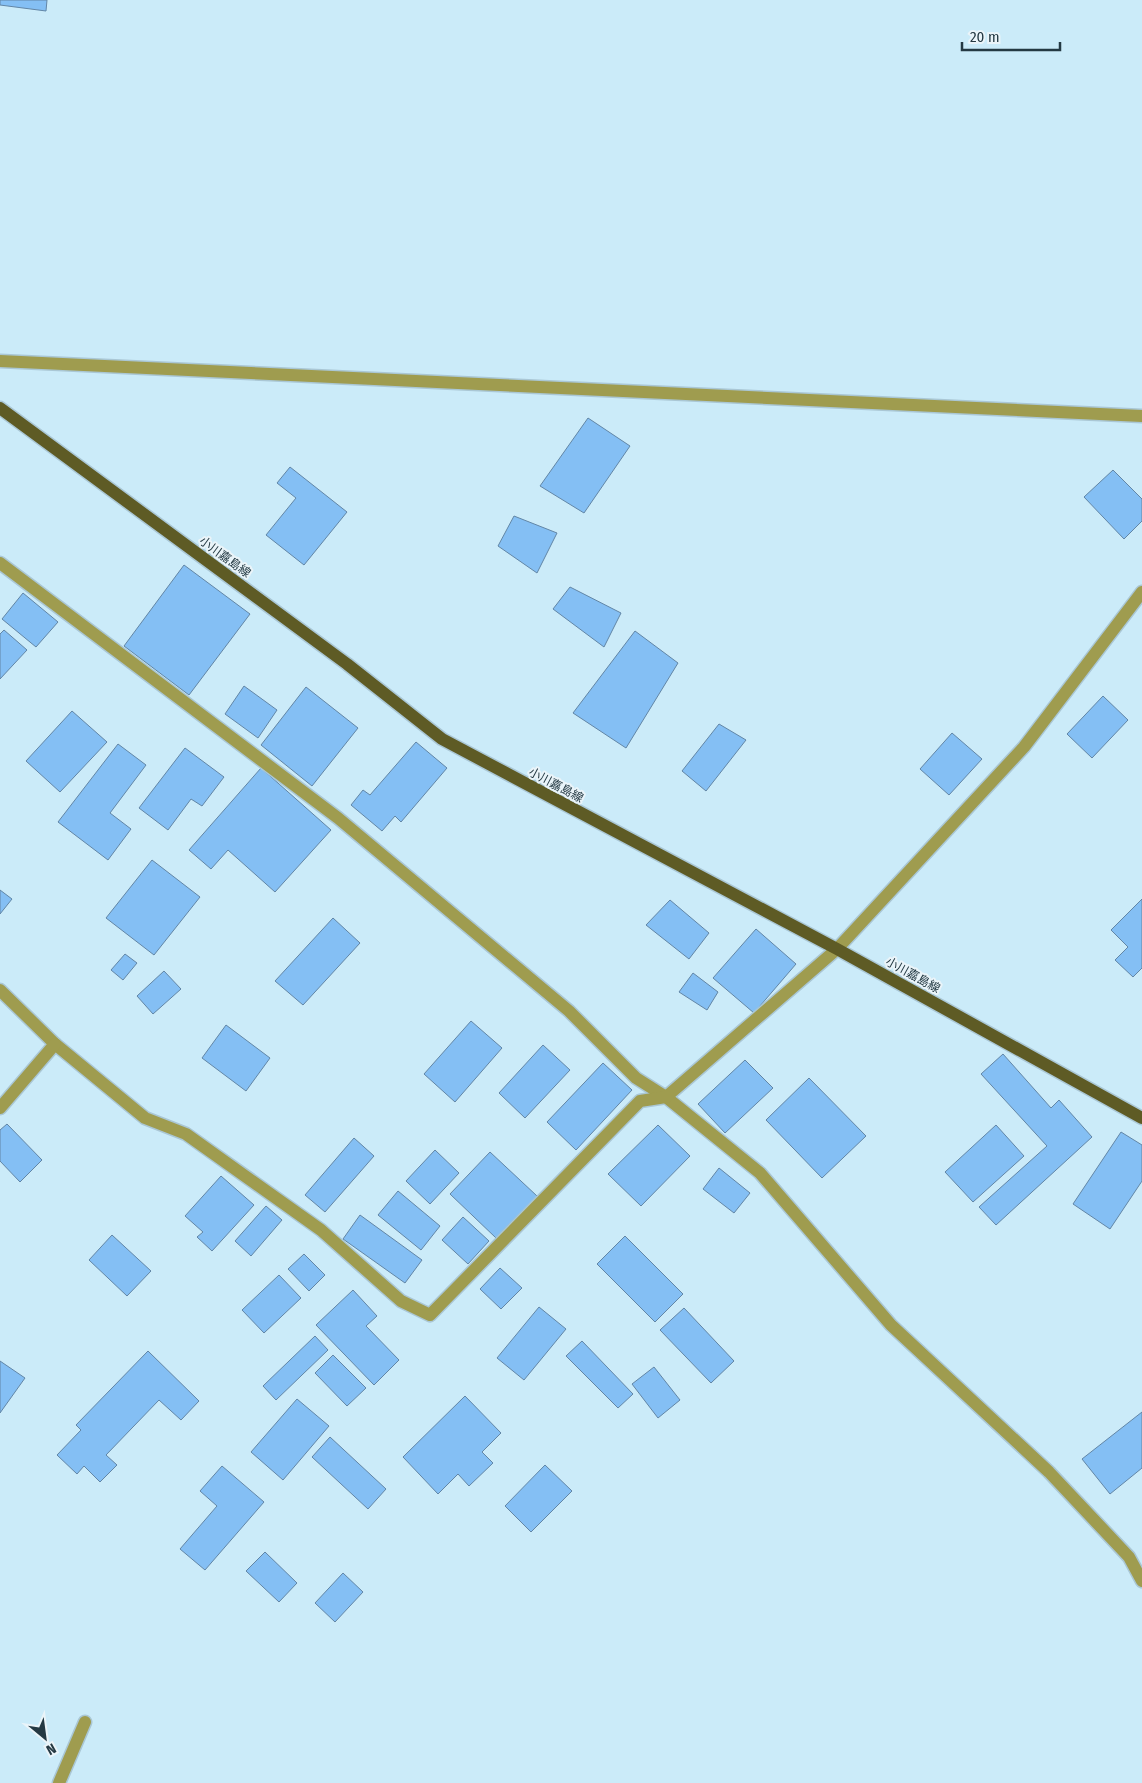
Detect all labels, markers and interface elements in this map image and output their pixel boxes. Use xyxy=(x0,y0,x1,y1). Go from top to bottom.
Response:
scale bar xyxy=(962,20,1060,52)
text: 20 m xyxy=(970,28,1000,46)
street label: 小川嘉島線 xyxy=(197,534,253,580)
street label: 小川嘉島線 xyxy=(526,765,586,805)
street label: 小川嘉島線 xyxy=(883,954,943,996)
north arrow xyxy=(20,1713,70,1763)
text: N xyxy=(43,1739,59,1758)

